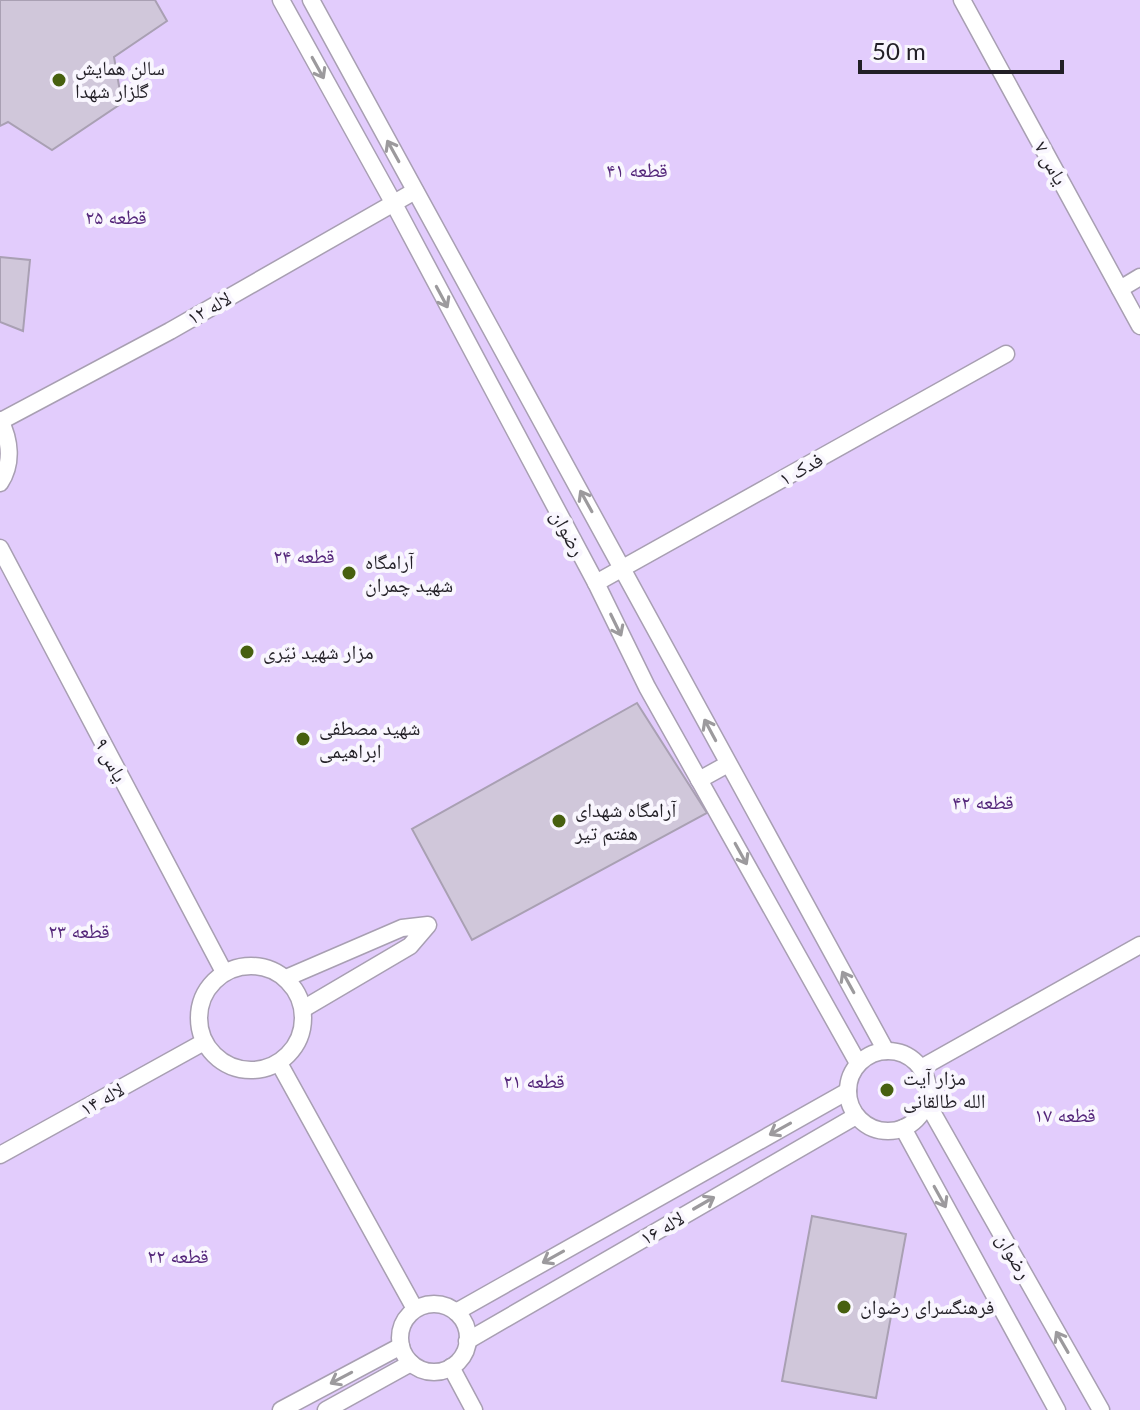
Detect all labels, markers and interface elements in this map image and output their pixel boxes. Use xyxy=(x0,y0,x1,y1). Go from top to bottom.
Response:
scale bar xyxy=(860,24,1062,74)
text: 50 m xyxy=(872,36,926,65)
place label: سالن همایش گلزار شهدا xyxy=(75,55,165,103)
one-way arrow xyxy=(311,56,327,80)
marker: سالن همایش گلزار شهدا xyxy=(50,71,68,89)
street label: یاس ۷ xyxy=(1029,136,1074,189)
one-way arrow xyxy=(385,139,400,163)
park label: قطعه ۴۱ xyxy=(606,157,668,181)
park label: قطعه ۲۵ xyxy=(85,204,147,228)
one-way arrow xyxy=(435,284,451,308)
street label: لاله ۱۲ xyxy=(182,285,235,329)
street label: فدک ۱ xyxy=(774,446,827,490)
one-way arrow xyxy=(578,490,594,513)
street label: رضوان xyxy=(546,505,591,560)
park label: قطعه ۲۴ xyxy=(273,543,335,567)
place label: آرامگاه شهید چمران xyxy=(365,549,453,597)
marker: آرامگاه شهید چمران xyxy=(340,564,358,582)
one-way arrow xyxy=(609,613,625,637)
place label: مزار شهید نیّری xyxy=(263,639,374,664)
marker: مزار شهید نیّری xyxy=(238,643,256,661)
place label: شهید مصطفی ابراهیمی xyxy=(319,715,420,763)
one-way arrow xyxy=(702,718,717,742)
marker: شهید مصطفی ابراهیمی xyxy=(294,730,312,748)
street label: یاس ۹ xyxy=(90,733,133,786)
park label: قطعه ۴۲ xyxy=(952,789,1014,813)
place label: آرامگاه شهدای هفتم تیر xyxy=(574,797,677,847)
marker: آرامگاه شهدای هفتم تیر xyxy=(550,812,568,830)
one-way arrow xyxy=(733,842,749,865)
park label: قطعه ۲۳ xyxy=(48,918,110,942)
one-way arrow xyxy=(840,971,856,994)
place label: مزار آیت الله طالقانی xyxy=(903,1065,986,1113)
park label: قطعه ۲۱ xyxy=(503,1068,565,1092)
street label: لاله ۱۴ xyxy=(75,1076,128,1120)
marker: مزار آیت الله طالقانی xyxy=(878,1081,896,1099)
park label: قطعه ۱۷ xyxy=(1034,1102,1096,1126)
one-way arrow xyxy=(769,1121,792,1137)
one-way arrow xyxy=(933,1185,949,1208)
one-way arrow xyxy=(692,1195,716,1210)
street label: لاله ۱۶ xyxy=(635,1205,688,1249)
street label: رضوان xyxy=(991,1228,1038,1283)
park label: قطعه ۲۲ xyxy=(147,1243,209,1267)
one-way arrow xyxy=(542,1249,566,1265)
place label: فرهنگسرای رضوان xyxy=(860,1294,995,1319)
marker: فرهنگسرای رضوان xyxy=(835,1298,853,1316)
one-way arrow xyxy=(1054,1331,1070,1354)
one-way arrow xyxy=(329,1371,353,1386)

